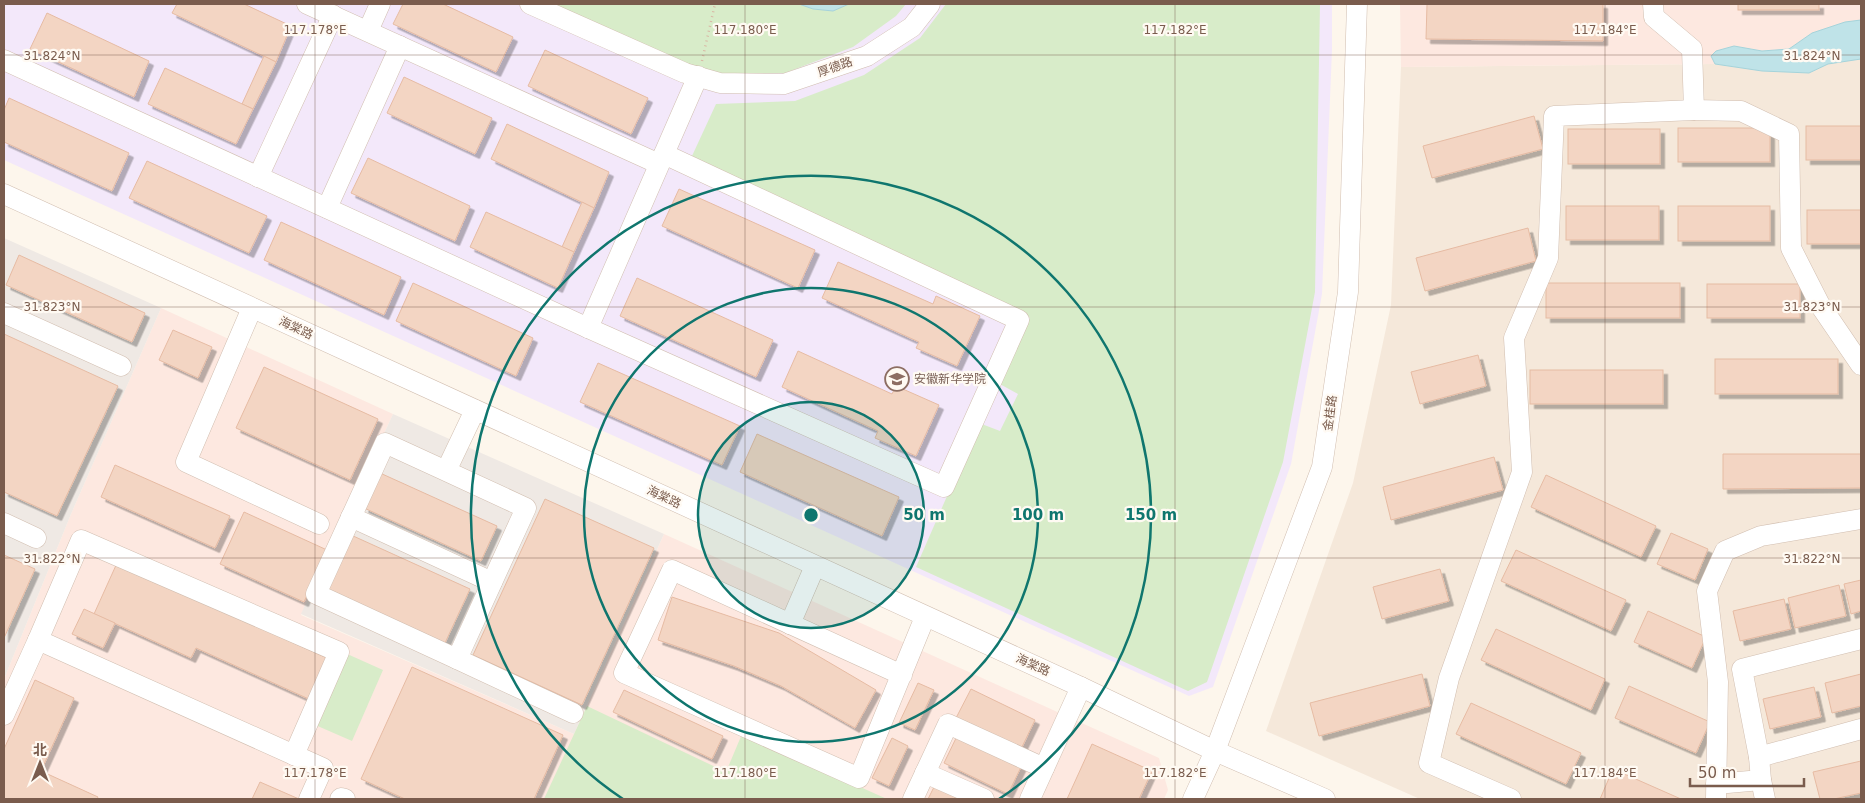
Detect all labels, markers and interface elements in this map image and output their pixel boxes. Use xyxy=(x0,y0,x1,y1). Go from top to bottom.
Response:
text: 117.178°E xyxy=(283,23,347,37)
text: 117.180°E xyxy=(713,23,777,37)
text: 117.182°E xyxy=(1143,23,1207,37)
text: 117.184°E xyxy=(1573,23,1637,37)
text: 31.824°N xyxy=(24,49,80,63)
text: 31.824°N xyxy=(1784,49,1840,63)
street label: 厚德路 xyxy=(816,55,854,79)
text: 31.823°N xyxy=(24,300,80,314)
text: 31.823°N xyxy=(1784,300,1840,314)
street label: 海棠路 xyxy=(277,314,315,342)
school or university icon: 安徽新华学院 xyxy=(884,366,910,392)
place label: 安徽新华学院 xyxy=(914,372,986,386)
street label: 金桂路 xyxy=(1321,394,1339,432)
street label: 海棠路 xyxy=(645,483,683,511)
centre of rings xyxy=(802,506,820,524)
text: 50 m xyxy=(903,506,945,524)
text: 100 m xyxy=(1012,506,1064,524)
text: 150 m xyxy=(1125,506,1177,524)
text: 31.822°N xyxy=(24,552,80,566)
text: 31.822°N xyxy=(1784,552,1840,566)
street label: 海棠路 xyxy=(1014,651,1052,679)
north arrow xyxy=(15,738,65,788)
text: 北 xyxy=(33,742,47,758)
scale bar xyxy=(1690,756,1804,788)
text: 50 m xyxy=(1698,764,1736,782)
text: 117.178°E xyxy=(283,766,347,780)
text: 117.180°E xyxy=(713,766,777,780)
text: 117.182°E xyxy=(1143,766,1207,780)
text: 117.184°E xyxy=(1573,766,1637,780)

